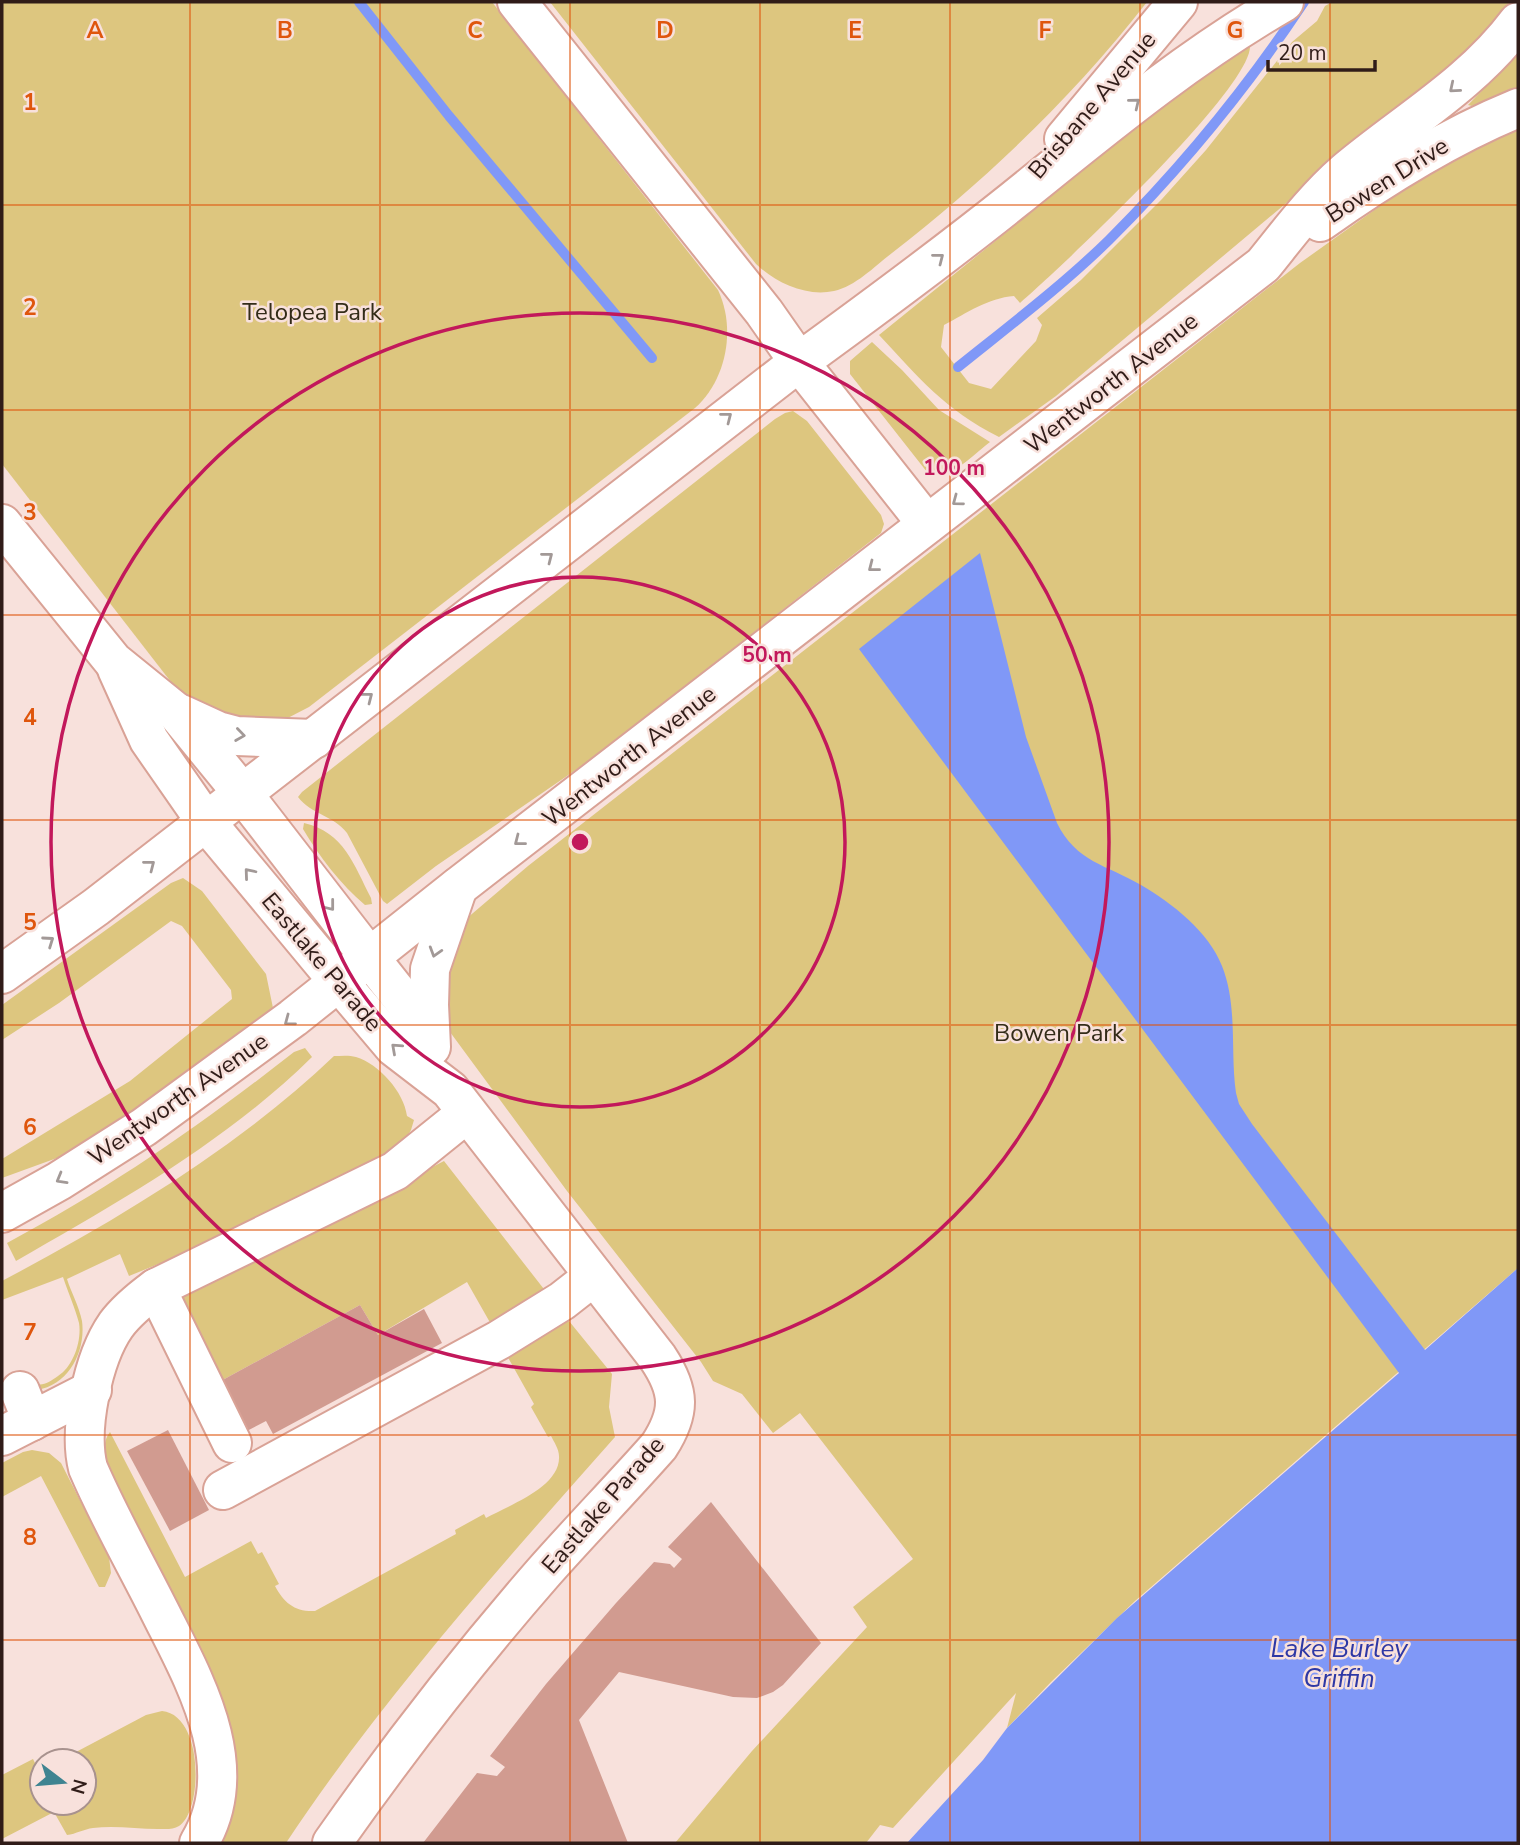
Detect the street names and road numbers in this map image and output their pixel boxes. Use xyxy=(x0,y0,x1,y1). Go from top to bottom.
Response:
street label: Brisbane Avenue xyxy=(1021,25,1163,185)
street label: Bowen Drive xyxy=(1320,130,1454,230)
street label: Wentworth Avenue xyxy=(1017,305,1205,461)
street label: Wentworth Avenue xyxy=(535,678,723,834)
street label: Eastlake Parade xyxy=(254,886,390,1038)
street label: Wentworth Avenue xyxy=(82,1025,274,1173)
street label: Eastlake Parade xyxy=(534,1430,672,1580)

